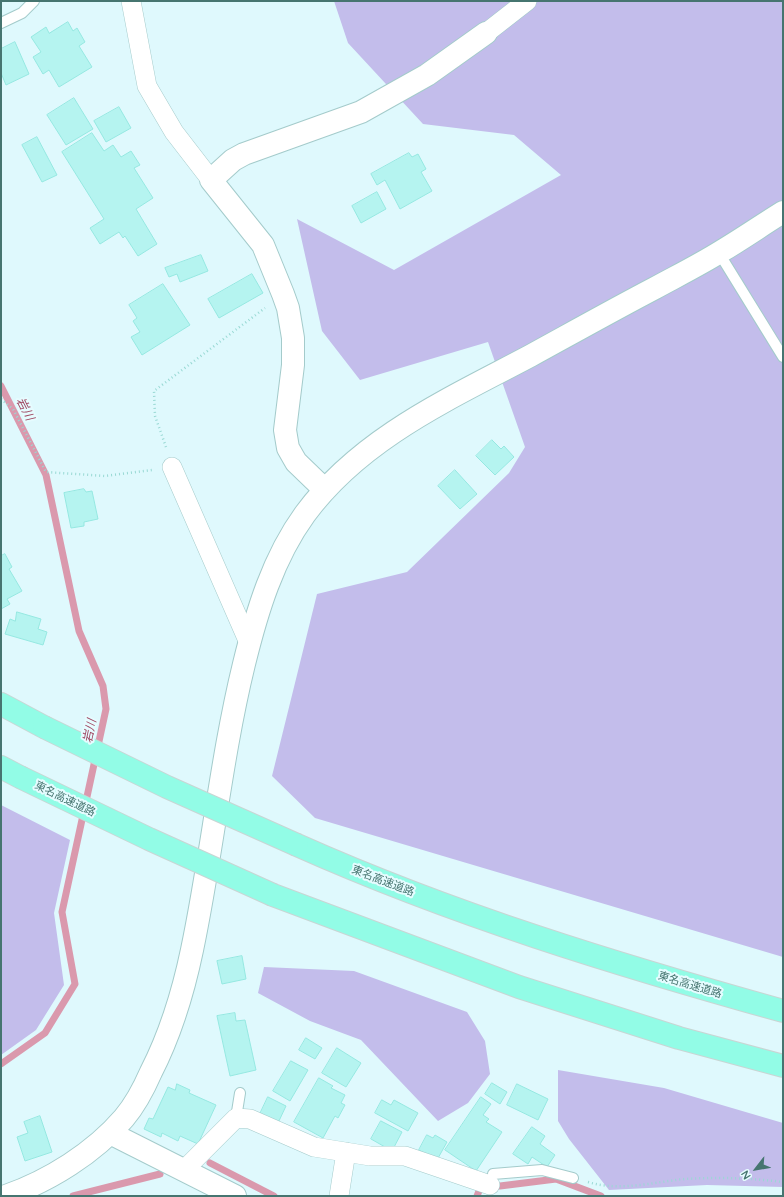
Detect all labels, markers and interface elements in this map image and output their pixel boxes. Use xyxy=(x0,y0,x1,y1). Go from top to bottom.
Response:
water label: 岩川 xyxy=(13,395,37,423)
water label: 岩川 xyxy=(80,718,100,744)
street label: 東名高速道路 xyxy=(32,779,98,819)
street label: 東名高速道路 xyxy=(350,863,416,899)
street label: 東名高速道路 xyxy=(657,969,723,1001)
north arrow xyxy=(736,1149,776,1189)
text: N xyxy=(738,1168,754,1182)

